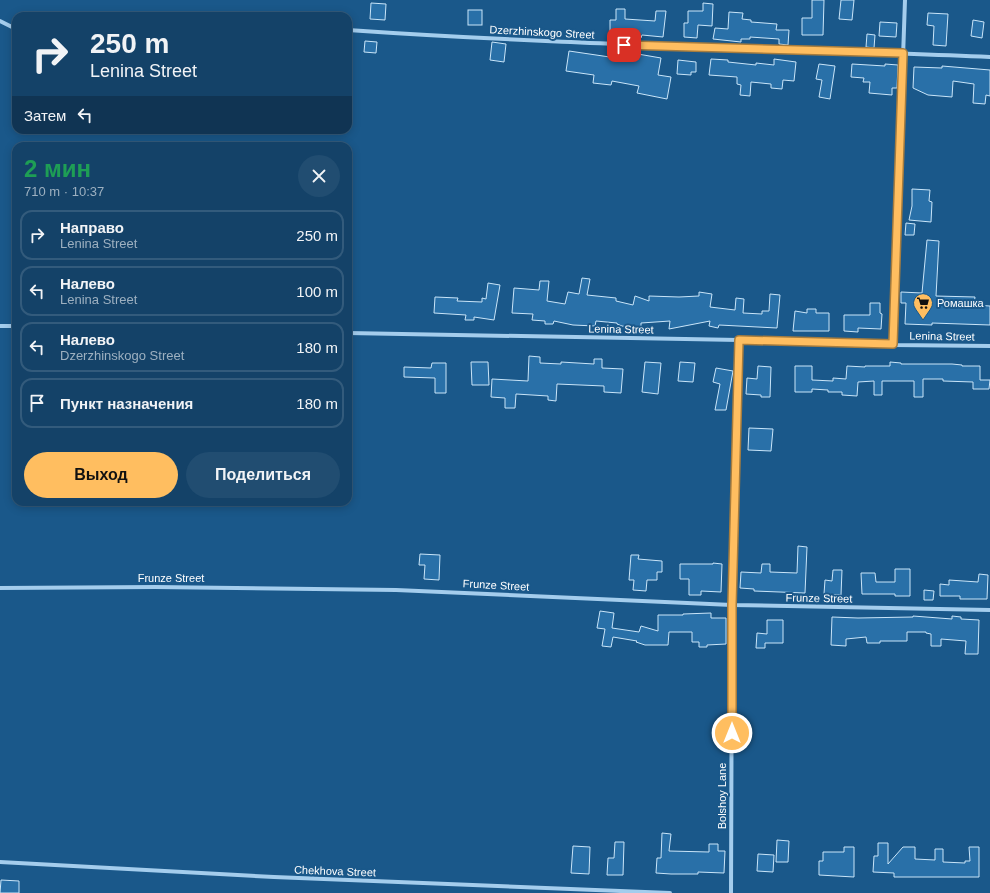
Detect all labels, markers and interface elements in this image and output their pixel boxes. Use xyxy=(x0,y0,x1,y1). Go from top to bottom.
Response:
street label: Dzerzhinskogo Street xyxy=(489,23,595,41)
icon: right xyxy=(24,28,76,80)
text: 250 m xyxy=(90,28,169,59)
pin xyxy=(607,28,641,62)
icon: arrive xyxy=(613,34,635,56)
text: Lenina Street xyxy=(90,61,197,81)
icon: left xyxy=(74,104,96,126)
text: Затем xyxy=(24,107,66,124)
text: 2 мин xyxy=(24,155,91,182)
button: close xyxy=(298,155,340,197)
text: 710 m · 10:37 xyxy=(24,184,104,199)
text: Направо xyxy=(60,219,124,236)
icon: right xyxy=(26,224,48,246)
text: 250 m xyxy=(296,227,338,244)
text: Lenina Street xyxy=(60,236,137,251)
text: Налево xyxy=(60,275,115,292)
icon: left xyxy=(26,280,48,302)
text: 100 m xyxy=(296,283,338,300)
text: Lenina Street xyxy=(60,292,137,307)
supermarket icon: Ромашка xyxy=(912,292,934,320)
place label: Ромашка xyxy=(937,297,985,309)
street label: Lenina Street xyxy=(588,322,654,336)
street label: Lenina Street xyxy=(909,329,975,343)
text: Налево xyxy=(60,331,115,348)
icon: left xyxy=(26,336,48,358)
text: 180 m xyxy=(296,339,338,356)
text: Dzerzhinskogo Street xyxy=(60,348,184,363)
icon: arrive xyxy=(26,392,48,414)
text: Пункт назначения xyxy=(60,395,193,412)
text: 180 m xyxy=(296,395,338,412)
button: Выход xyxy=(24,452,178,498)
button: Поделиться xyxy=(186,452,340,498)
street label: Frunze Street xyxy=(138,572,204,584)
street label: Frunze Street xyxy=(462,577,530,593)
street label: Frunze Street xyxy=(786,591,852,605)
position arrow xyxy=(711,712,753,754)
street label: Bolshoy Lane xyxy=(716,763,728,829)
street label: Chekhova Street xyxy=(294,864,376,878)

